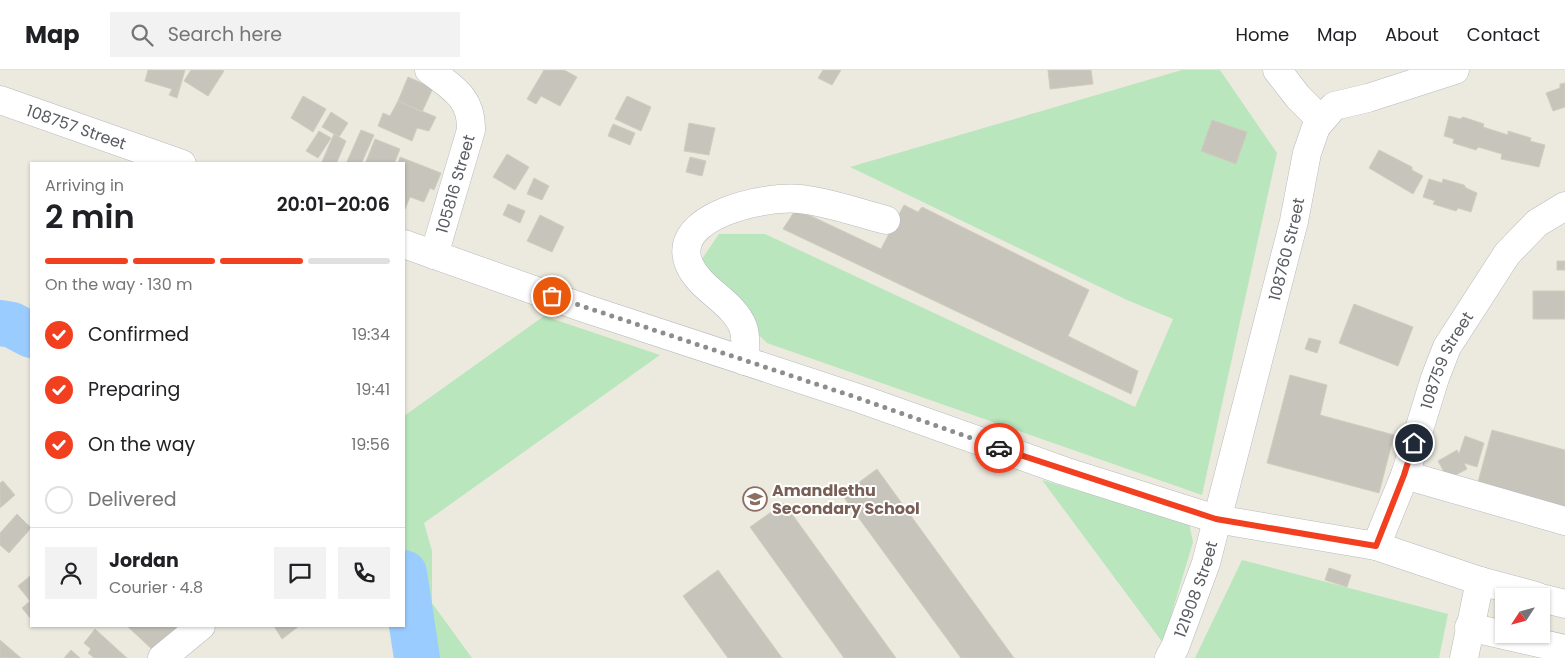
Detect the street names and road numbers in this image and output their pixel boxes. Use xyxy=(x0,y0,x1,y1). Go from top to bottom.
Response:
street label: 108757 Street xyxy=(23,99,129,156)
street label: 105816 Street xyxy=(430,132,481,236)
street label: 108760 Street xyxy=(1263,196,1310,303)
street label: 108759 Street xyxy=(1415,307,1479,412)
street label: 121908 Street xyxy=(1169,538,1223,641)

